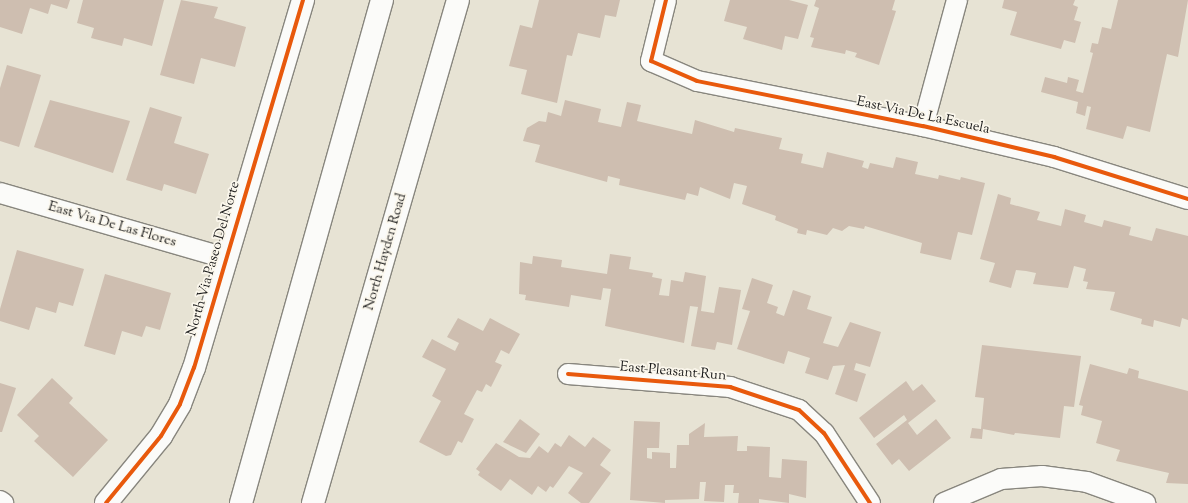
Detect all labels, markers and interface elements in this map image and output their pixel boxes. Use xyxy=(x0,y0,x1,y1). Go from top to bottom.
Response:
street label: East Via De La Escuela xyxy=(855,94,991,138)
street label: North Via Paseo Del Norte xyxy=(184,180,244,338)
street label: North Hayden Road xyxy=(361,192,411,312)
street label: East Via De Las Flores xyxy=(46,199,178,251)
street label: East Pleasant Run xyxy=(619,359,727,385)

